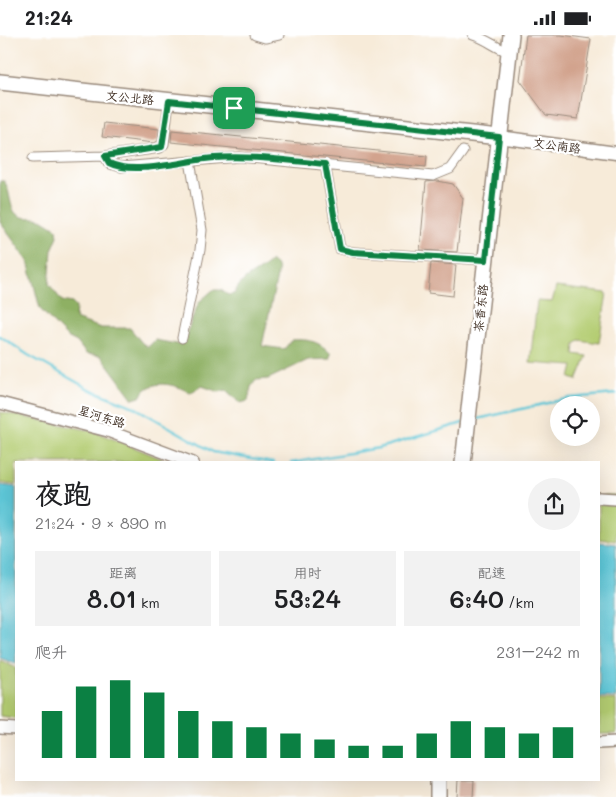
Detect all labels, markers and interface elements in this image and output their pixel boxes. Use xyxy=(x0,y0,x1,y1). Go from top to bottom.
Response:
text: 21:24 xyxy=(25,5,73,30)
street label: 文公北路 xyxy=(105,87,155,107)
pin xyxy=(213,87,255,129)
icon: arrive xyxy=(220,94,248,122)
street label: 文公南路 xyxy=(532,134,582,156)
street label: 茶香东路 xyxy=(470,283,490,333)
map controls xyxy=(550,396,600,446)
button: locate xyxy=(550,396,600,446)
street label: 星河东路 xyxy=(77,401,127,431)
text: 夜跑 xyxy=(35,475,91,511)
button: share xyxy=(528,478,580,530)
text: 21:24 · 9 × 890 m xyxy=(35,512,167,533)
text: 距离 xyxy=(109,563,137,582)
text: 用时 xyxy=(293,563,321,582)
text: 配速 xyxy=(478,563,506,582)
text: 8.01 xyxy=(87,582,137,614)
text: 53:24 xyxy=(274,582,341,614)
text: 6:40 xyxy=(449,582,504,614)
text: km xyxy=(137,593,160,612)
text: /km xyxy=(504,593,534,612)
text: 爬升 xyxy=(35,641,67,662)
text: 231–242 m xyxy=(496,641,580,662)

